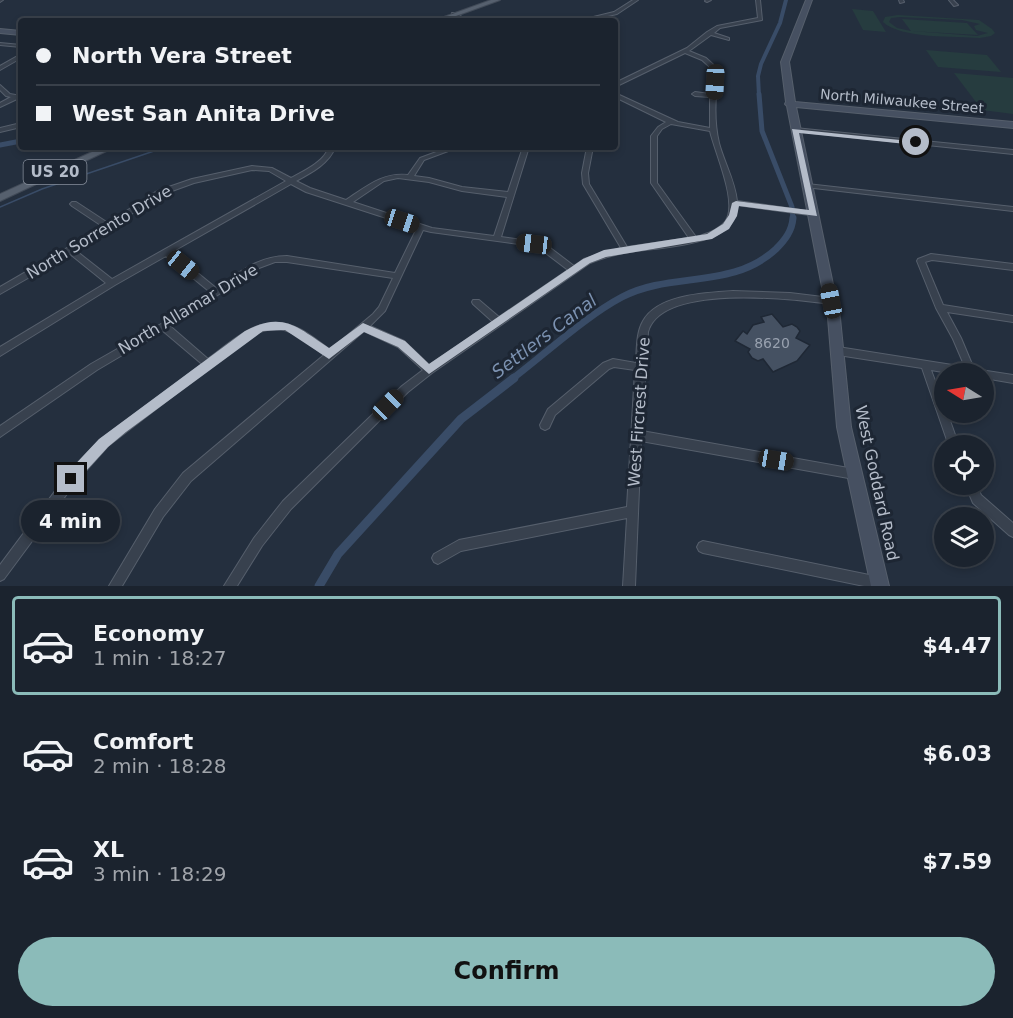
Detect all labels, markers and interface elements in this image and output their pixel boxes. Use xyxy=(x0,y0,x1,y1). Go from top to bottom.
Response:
text: North Vera Street xyxy=(72,43,292,68)
car xyxy=(705,64,725,100)
street label: North Milwaukee Street xyxy=(820,86,985,116)
text: West San Anita Drive xyxy=(72,101,335,126)
route start xyxy=(902,128,929,155)
road number: US 20 xyxy=(23,160,86,184)
street label: North Sorrento Drive xyxy=(23,181,175,283)
car xyxy=(382,207,422,235)
car xyxy=(515,233,553,255)
car xyxy=(163,247,203,283)
street label: North Allamar Drive xyxy=(115,260,261,358)
car xyxy=(819,282,843,320)
water label: Settlers Canal xyxy=(487,290,601,382)
house number: 8620 xyxy=(754,335,790,351)
street label: West Fircrest Drive xyxy=(624,336,654,488)
north arrow xyxy=(934,363,994,423)
map controls xyxy=(934,363,994,567)
car xyxy=(369,386,407,424)
street label: West Goddard Road xyxy=(851,404,903,562)
button: locate xyxy=(934,435,994,495)
car xyxy=(757,448,795,472)
route end xyxy=(57,465,84,492)
callout: 4 min xyxy=(22,500,121,542)
button: layers xyxy=(934,507,994,567)
text: 4 min xyxy=(39,509,102,533)
icon: car xyxy=(21,619,75,673)
text: Economy xyxy=(93,621,204,646)
text: $4.47 xyxy=(922,633,992,658)
text: 1 min · 18:27 xyxy=(93,646,227,670)
icon: car xyxy=(21,727,75,781)
text: Comfort xyxy=(93,729,193,754)
text: $6.03 xyxy=(922,741,992,766)
text: 2 min · 18:28 xyxy=(93,754,227,778)
icon: car xyxy=(21,835,75,889)
text: XL xyxy=(93,837,124,862)
text: $7.59 xyxy=(922,849,992,874)
text: 3 min · 18:29 xyxy=(93,862,227,886)
button: Confirm xyxy=(18,937,995,1006)

